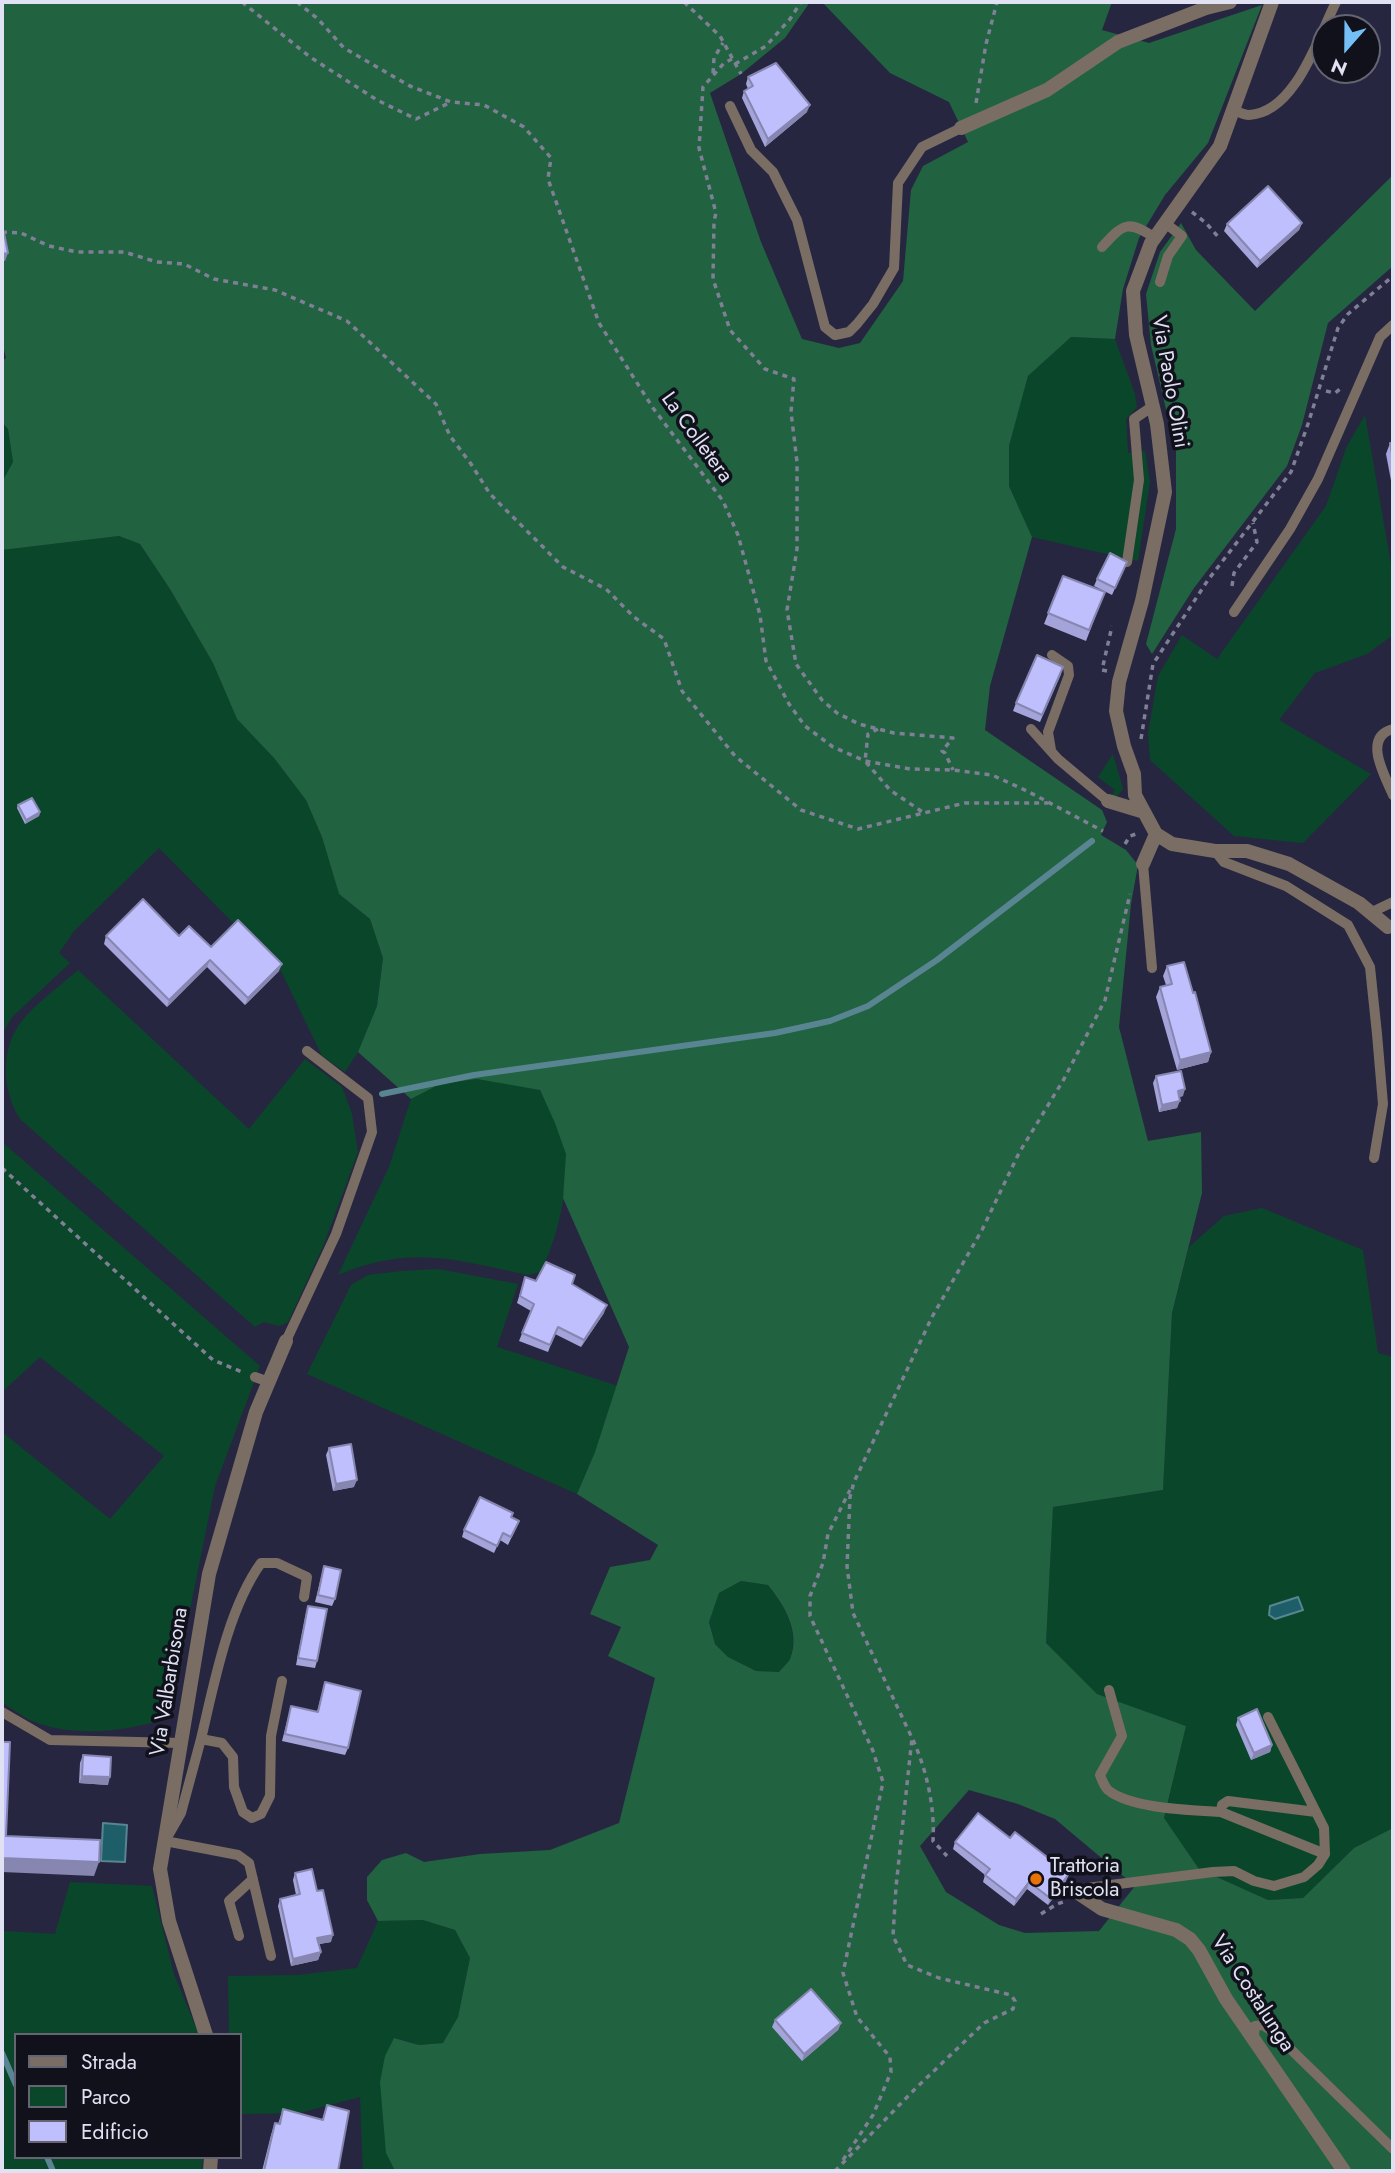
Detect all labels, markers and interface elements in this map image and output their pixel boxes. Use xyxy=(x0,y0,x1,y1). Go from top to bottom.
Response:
north arrow xyxy=(1311,14,1381,84)
text: N xyxy=(1327,52,1351,83)
street label: Via Paolo Olini xyxy=(1145,314,1193,450)
street label: La Colletera xyxy=(655,388,737,488)
street label: Via Valbarbisona xyxy=(146,1606,194,1758)
place label: Trattoria Briscola xyxy=(1050,1854,1120,1904)
marker: Trattoria Briscola xyxy=(1028,1871,1044,1887)
street label: Via Costalunga xyxy=(1205,1931,1299,2057)
legend xyxy=(14,2033,242,2159)
text: Strada xyxy=(81,2047,137,2077)
text: Parco xyxy=(81,2082,130,2112)
text: Edificio xyxy=(81,2117,148,2147)

